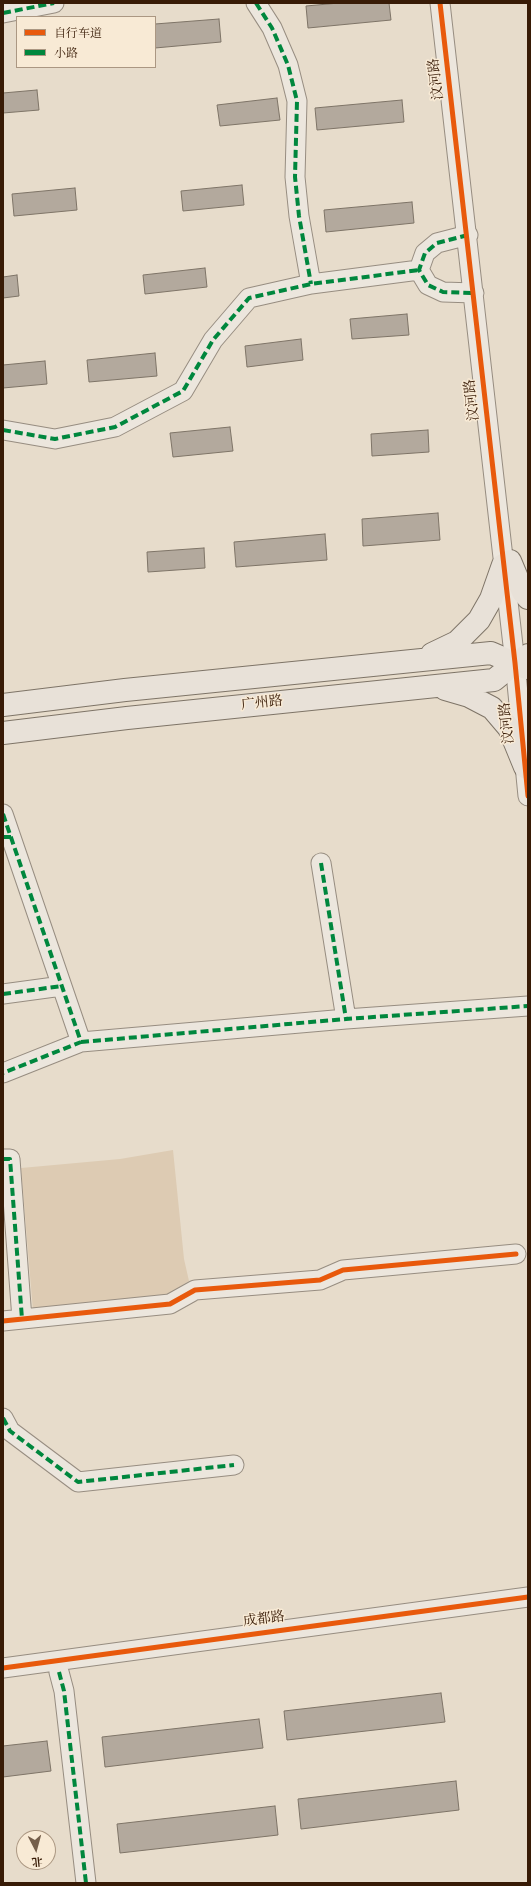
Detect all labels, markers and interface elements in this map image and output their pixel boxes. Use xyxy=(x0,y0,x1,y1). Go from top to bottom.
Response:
legend xyxy=(16,16,156,68)
text: 自行车道 xyxy=(54,26,102,41)
text: 小路 xyxy=(54,46,78,61)
street label: 汶河路 xyxy=(426,57,448,101)
street label: 汶河路 xyxy=(462,378,484,422)
street label: 广州路 xyxy=(240,693,284,715)
street label: 汶河路 xyxy=(497,701,519,745)
street label: 成都路 xyxy=(242,1609,286,1631)
north arrow xyxy=(16,1830,56,1870)
text: 北 xyxy=(31,1853,43,1868)

